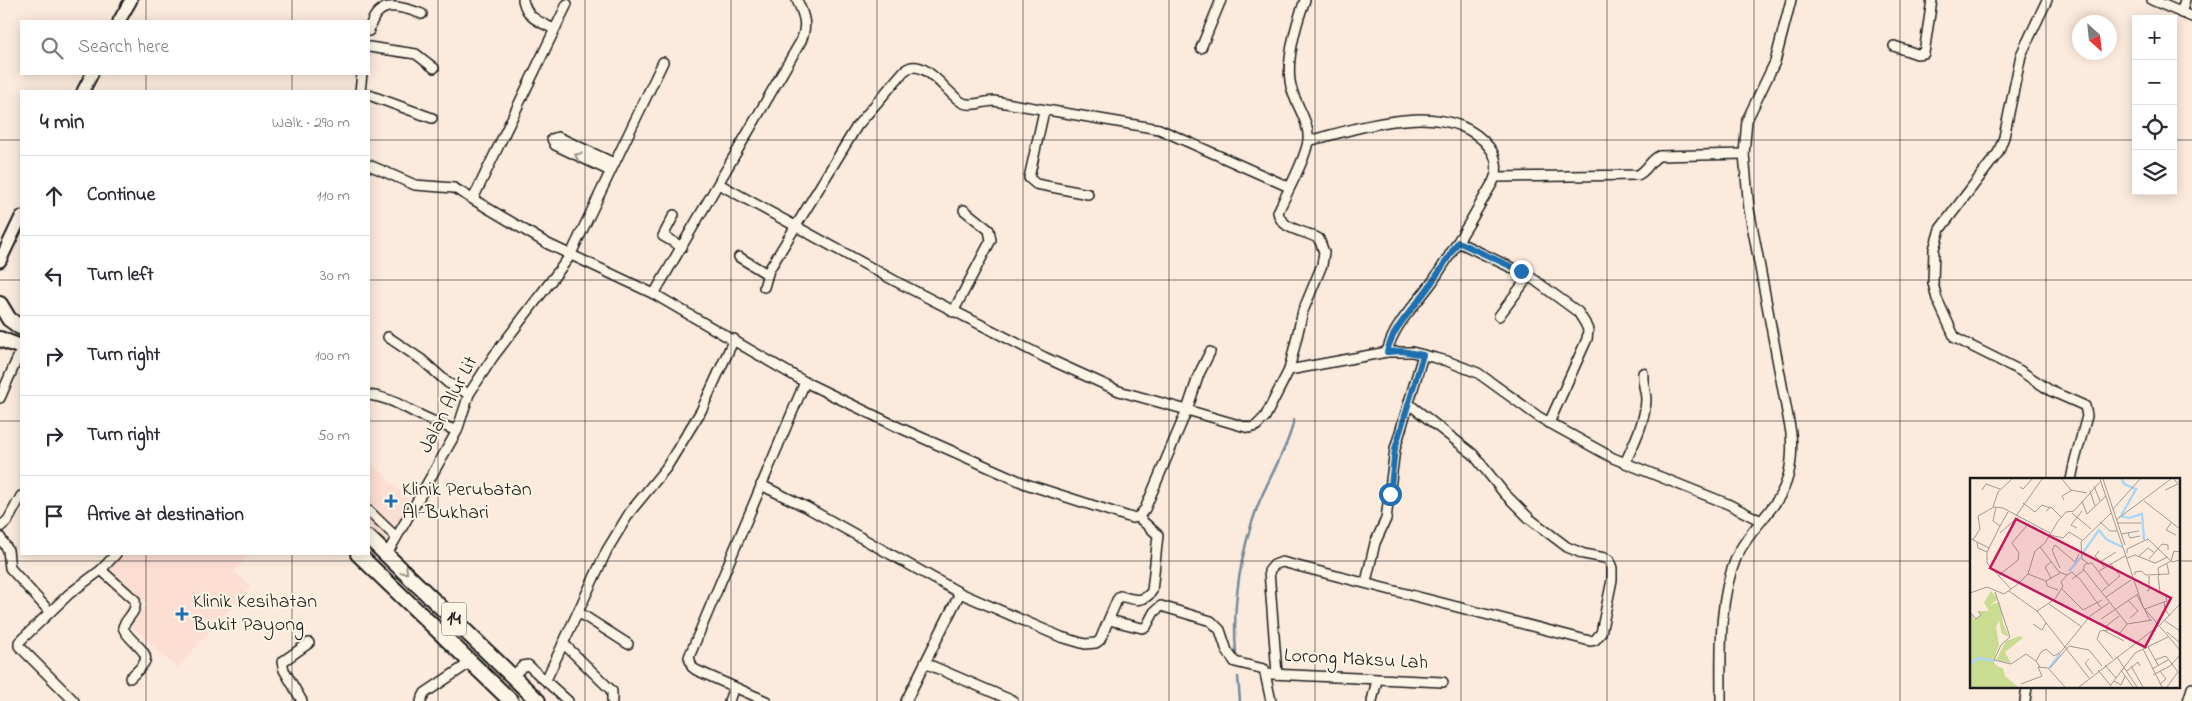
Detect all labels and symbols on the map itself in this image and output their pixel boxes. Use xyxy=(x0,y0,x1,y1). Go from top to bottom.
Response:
north arrow xyxy=(2072,15,2117,60)
one-way arrow xyxy=(574,152,583,162)
route end xyxy=(1510,260,1533,283)
street label: Jalan Alur Lit xyxy=(412,351,486,459)
place label: Klinik Perubatan Al-Bukhari xyxy=(402,476,532,528)
inset map xyxy=(1970,478,2180,688)
route start xyxy=(1379,483,1402,506)
marker: Klinik Perubatan Al-Bukhari xyxy=(384,494,398,508)
one-way arrow xyxy=(399,565,408,574)
place label: Klinik Kesihatan Bukit Payong xyxy=(192,588,317,641)
road number: 14 xyxy=(442,602,466,636)
marker: Klinik Kesihatan Bukit Payong xyxy=(175,607,189,621)
street label: Lorong Maksu Lah xyxy=(1283,642,1429,679)

